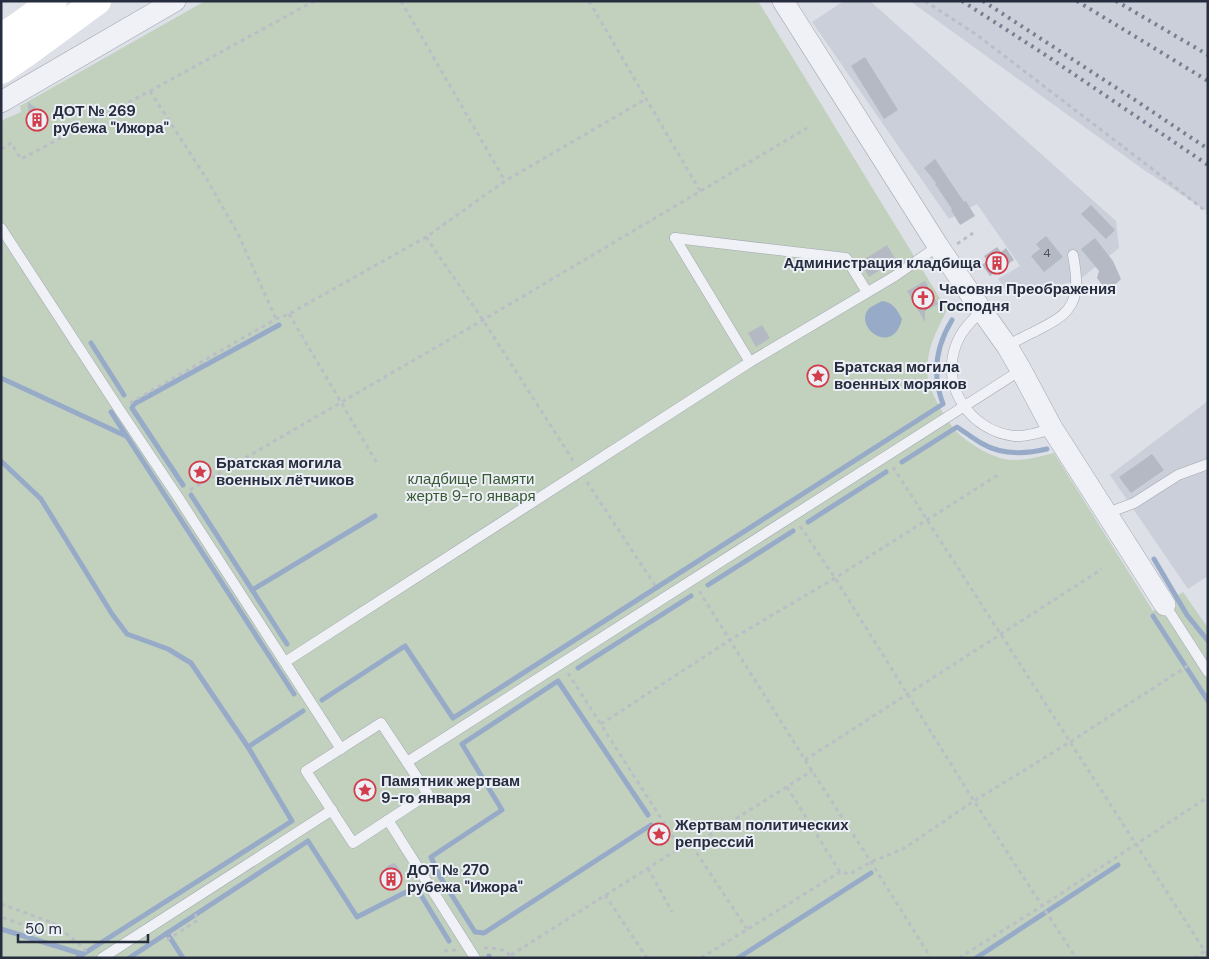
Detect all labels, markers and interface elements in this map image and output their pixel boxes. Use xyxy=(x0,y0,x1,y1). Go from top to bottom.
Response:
place label: ДОТ № 269 рубежа "Ижора" xyxy=(53,101,169,138)
building icon: ДОТ № 269 рубежа "Ижора" xyxy=(25,108,49,132)
house number: 4 xyxy=(1043,245,1051,261)
building icon: Администрация кладбища xyxy=(985,251,1009,275)
place label: Администрация кладбища xyxy=(783,253,982,273)
place label: Часовня Преображения Господня xyxy=(939,279,1116,316)
church icon: Часовня Преображения Господня xyxy=(911,286,935,310)
place label: Братская могила военных моряков xyxy=(834,357,967,394)
place icon: Братская могила военных моряков xyxy=(806,364,830,388)
place label: Братская могила военных лётчиков xyxy=(216,453,354,490)
place icon: Братская могила военных лётчиков xyxy=(188,460,212,484)
park label: кладбище Памяти жертв 9-го января xyxy=(406,469,536,506)
place label: Памятник жертвам 9-го января xyxy=(381,771,520,808)
place icon: Памятник жертвам 9-го января xyxy=(353,778,377,802)
place label: Жертвам политических репрессий xyxy=(674,815,849,852)
place icon: Жертвам политических репрессий xyxy=(647,822,671,846)
place label: ДОТ № 270 рубежа "Ижора" xyxy=(407,860,523,897)
building icon: ДОТ № 270 рубежа "Ижора" xyxy=(379,867,403,891)
scale bar xyxy=(18,912,148,944)
text: 50 m xyxy=(25,919,62,939)

